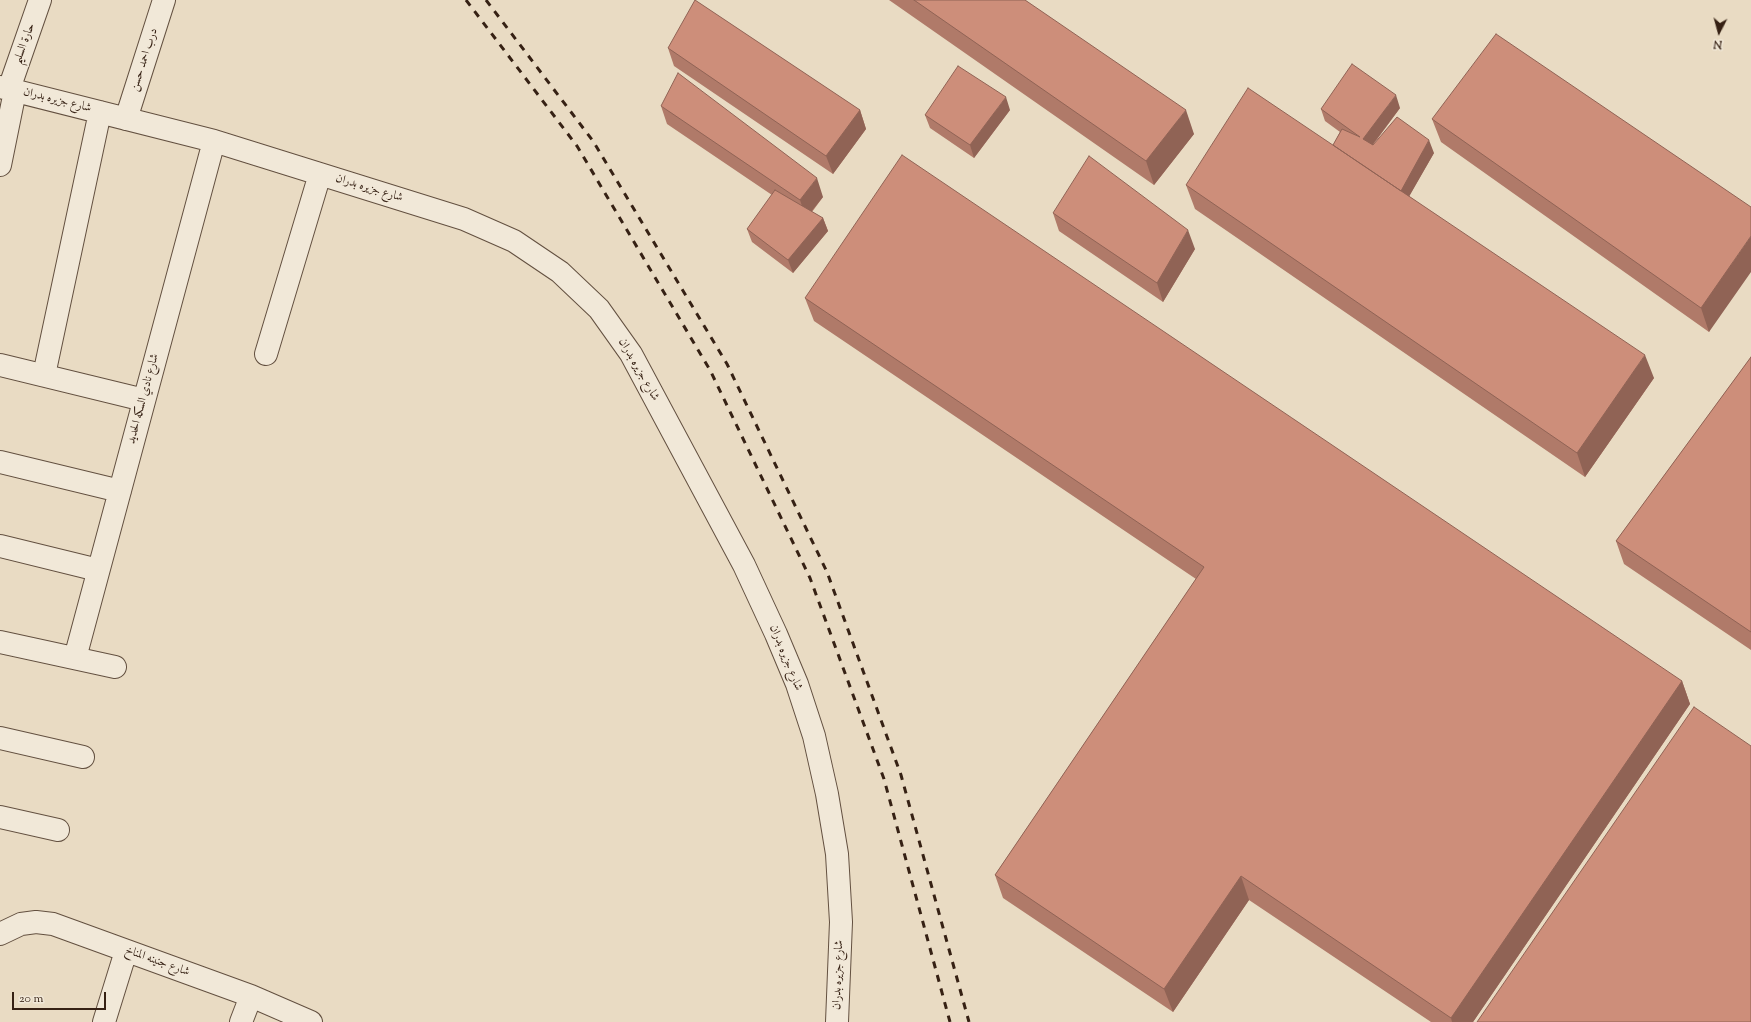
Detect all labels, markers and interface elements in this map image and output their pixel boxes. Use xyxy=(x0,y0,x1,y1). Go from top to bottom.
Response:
north arrow xyxy=(1699,12,1739,52)
street label: حارة السليم xyxy=(11,22,39,66)
street label: درب احمد حسن xyxy=(128,27,162,93)
text: N xyxy=(1713,36,1723,52)
street label: شارع جزيره بدران xyxy=(21,86,93,116)
street label: شارع جزيره بدران xyxy=(334,172,404,206)
street label: شارع جزيره بدران xyxy=(614,336,662,404)
street label: شارع نادي السكه الحديد xyxy=(125,352,163,446)
street label: شارع جزيره بدران xyxy=(765,623,805,693)
street label: شارع جزيره بدران xyxy=(831,940,847,1010)
street label: شارع جنينه المناخ xyxy=(123,944,191,980)
scale bar xyxy=(14,984,108,1010)
text: 20 m xyxy=(19,990,43,1008)

